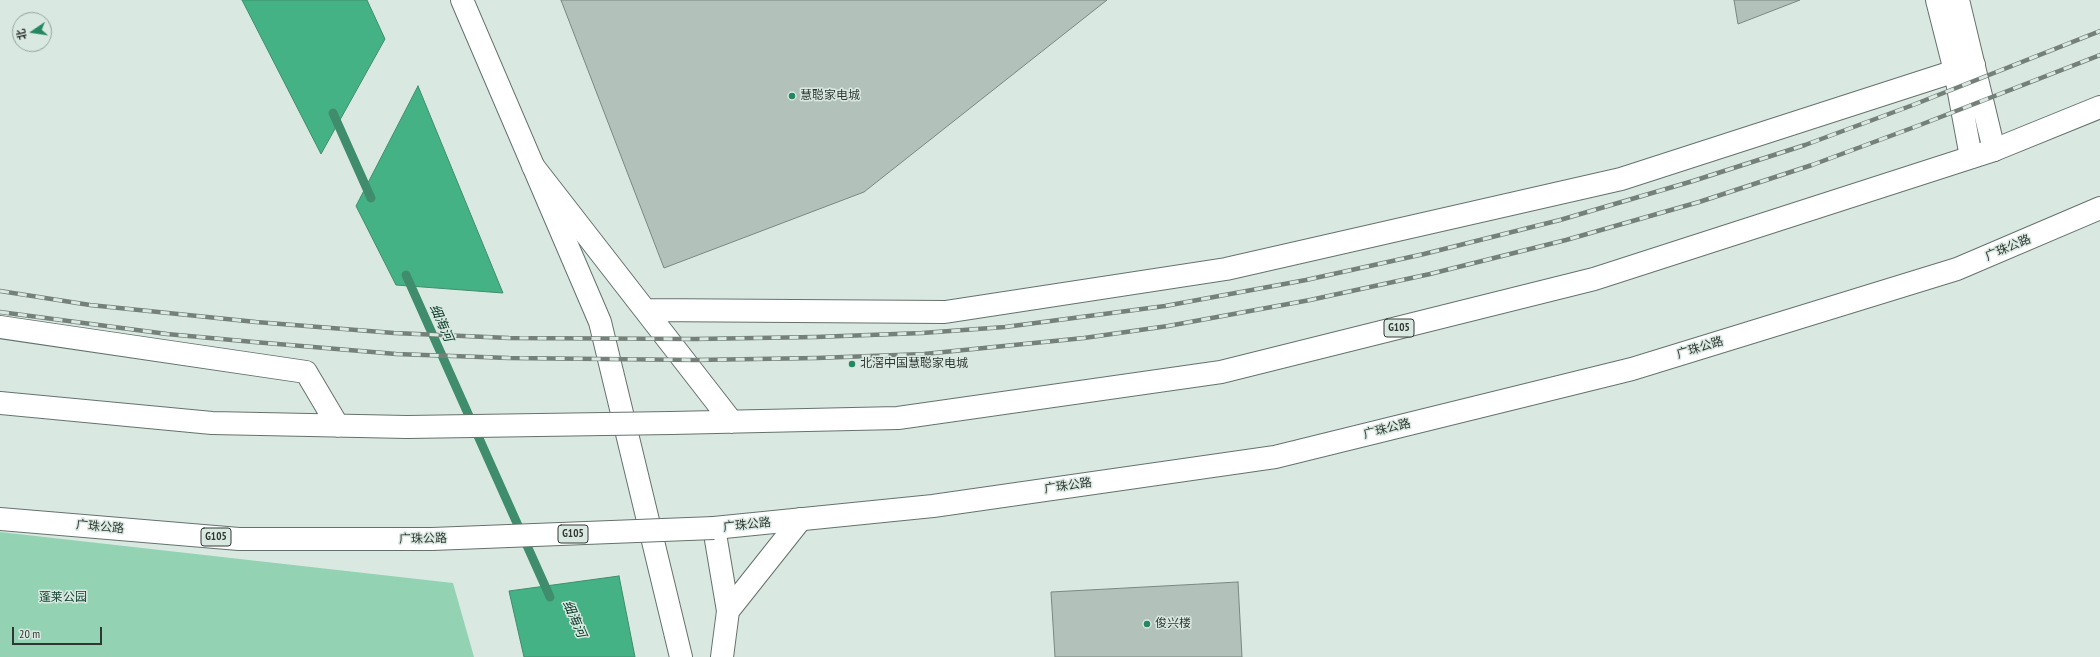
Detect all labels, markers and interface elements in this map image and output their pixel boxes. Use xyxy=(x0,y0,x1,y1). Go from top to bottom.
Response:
north arrow xyxy=(12,12,52,52)
text: 北 xyxy=(13,28,29,41)
place label: 慧聪家电城 xyxy=(800,89,860,103)
marker: 慧聪家电城 xyxy=(787,91,797,101)
street label: 广珠公路 xyxy=(1983,232,2033,264)
water label: 细海河 xyxy=(426,302,456,344)
road number: G105 xyxy=(1384,319,1414,337)
street label: 广珠公路 xyxy=(1675,334,1725,362)
place label: 北滘中国慧聪家电城 xyxy=(860,357,968,371)
marker: 北滘中国慧聪家电城 xyxy=(847,359,857,369)
street label: 广珠公路 xyxy=(1362,416,1412,442)
street label: 广珠公路 xyxy=(1043,476,1093,496)
street label: 广珠公路 xyxy=(722,515,772,535)
street label: 广珠公路 xyxy=(75,518,125,536)
road number: G105 xyxy=(558,525,588,543)
road number: G105 xyxy=(201,528,231,546)
street label: 广珠公路 xyxy=(399,531,447,547)
park label: 蓬莱公园 xyxy=(39,591,87,605)
water label: 细海河 xyxy=(559,598,589,640)
place label: 俊兴楼 xyxy=(1155,617,1191,631)
scale bar xyxy=(14,619,104,645)
marker: 俊兴楼 xyxy=(1142,619,1152,629)
text: 20 m xyxy=(19,626,40,641)

